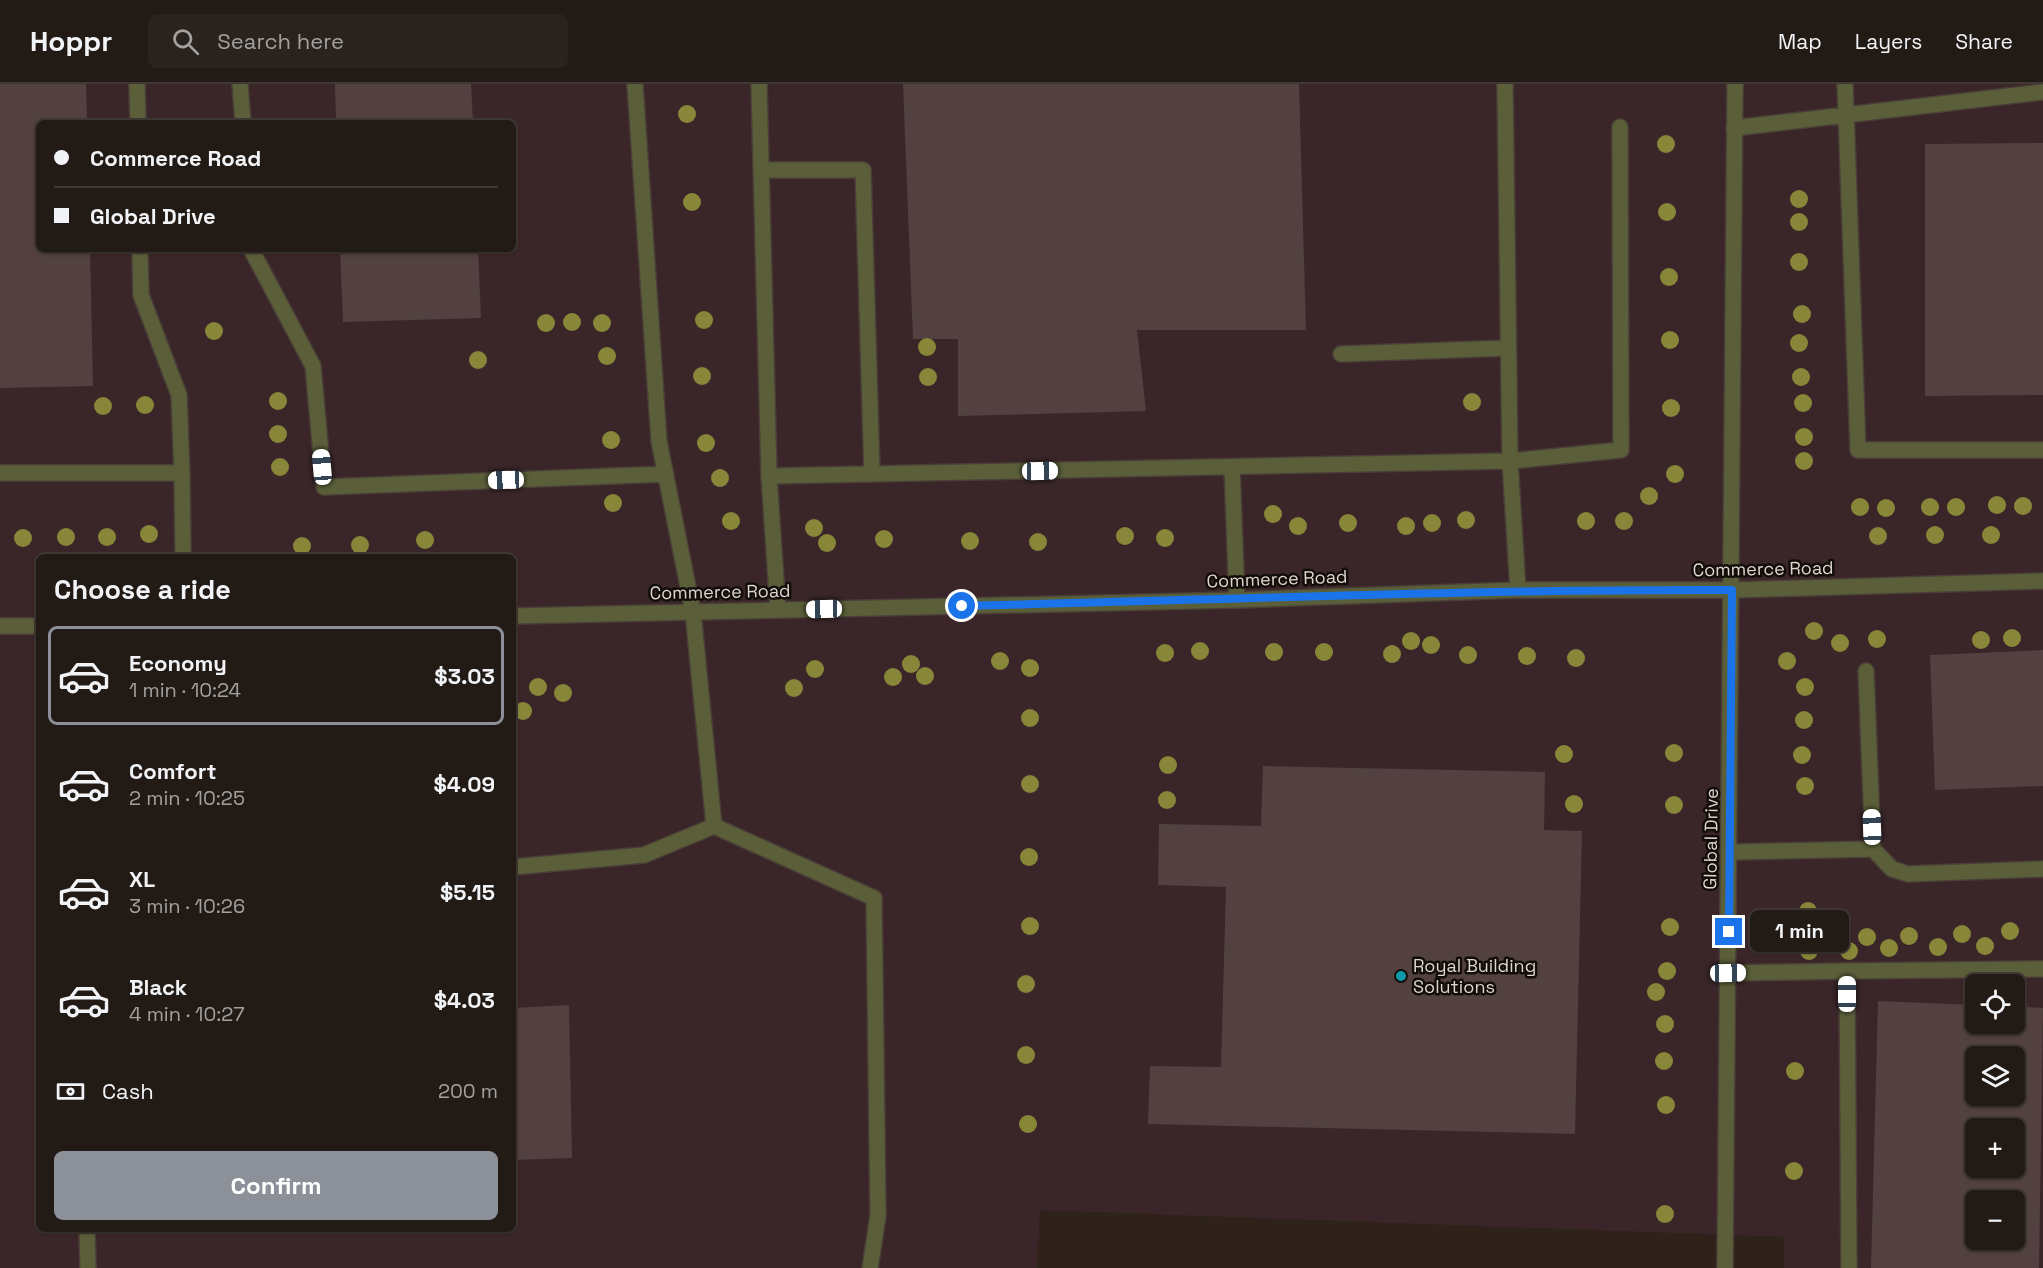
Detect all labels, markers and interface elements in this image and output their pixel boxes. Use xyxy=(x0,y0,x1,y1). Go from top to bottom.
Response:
search box xyxy=(148,14,568,68)
text: Hoppr xyxy=(30,23,112,59)
icon: search xyxy=(169,25,202,58)
text: Search here xyxy=(217,27,344,55)
text: Map xyxy=(1778,28,1822,55)
text: Layers xyxy=(1855,28,1922,55)
text: Share xyxy=(1955,28,2013,55)
text: Commerce Road xyxy=(90,144,261,172)
text: Global Drive xyxy=(90,202,216,230)
car xyxy=(311,448,333,486)
car xyxy=(1022,462,1058,480)
car xyxy=(488,470,524,490)
street label: Commerce Road xyxy=(1692,556,1834,581)
street label: Commerce Road xyxy=(1206,565,1348,592)
text: Choose a ride xyxy=(54,572,231,607)
street label: Commerce Road xyxy=(649,579,791,604)
route start xyxy=(948,592,975,619)
car xyxy=(806,600,842,618)
icon: car xyxy=(57,649,111,703)
text: Economy xyxy=(129,649,227,677)
text: $3.03 xyxy=(434,662,495,690)
text: 1 min · 10:24 xyxy=(129,677,241,703)
icon: car xyxy=(57,757,111,811)
text: Comfort xyxy=(129,757,217,785)
text: $4.09 xyxy=(434,770,495,798)
text: 2 min · 10:25 xyxy=(129,785,245,811)
street label: Global Drive xyxy=(1698,788,1723,890)
car xyxy=(1862,809,1882,845)
icon: car xyxy=(57,865,111,919)
text: XL xyxy=(129,865,155,893)
text: $5.15 xyxy=(440,878,495,906)
text: 3 min · 10:26 xyxy=(129,893,245,919)
callout: 1 min xyxy=(1750,911,1849,953)
route end xyxy=(1715,918,1742,945)
text: 1 min xyxy=(1775,918,1824,944)
place label: Royal Building Solutions xyxy=(1413,954,1536,998)
car xyxy=(1710,964,1746,982)
marker: Royal Building Solutions xyxy=(1394,969,1408,983)
icon: car xyxy=(57,973,111,1027)
text: Black xyxy=(129,973,187,1001)
map controls xyxy=(1965,974,2025,1250)
button: locate xyxy=(1965,974,2025,1034)
car xyxy=(1838,976,1856,1012)
text: $4.03 xyxy=(434,986,495,1014)
text: 4 min · 10:27 xyxy=(129,1001,244,1027)
button: layers xyxy=(1965,1046,2025,1106)
icon: cash xyxy=(54,1075,87,1108)
text: Cash xyxy=(102,1077,154,1105)
text: 200 m xyxy=(438,1078,498,1104)
button: + xyxy=(1965,1118,2025,1178)
button: Confirm xyxy=(54,1151,498,1220)
button: − xyxy=(1965,1190,2025,1250)

